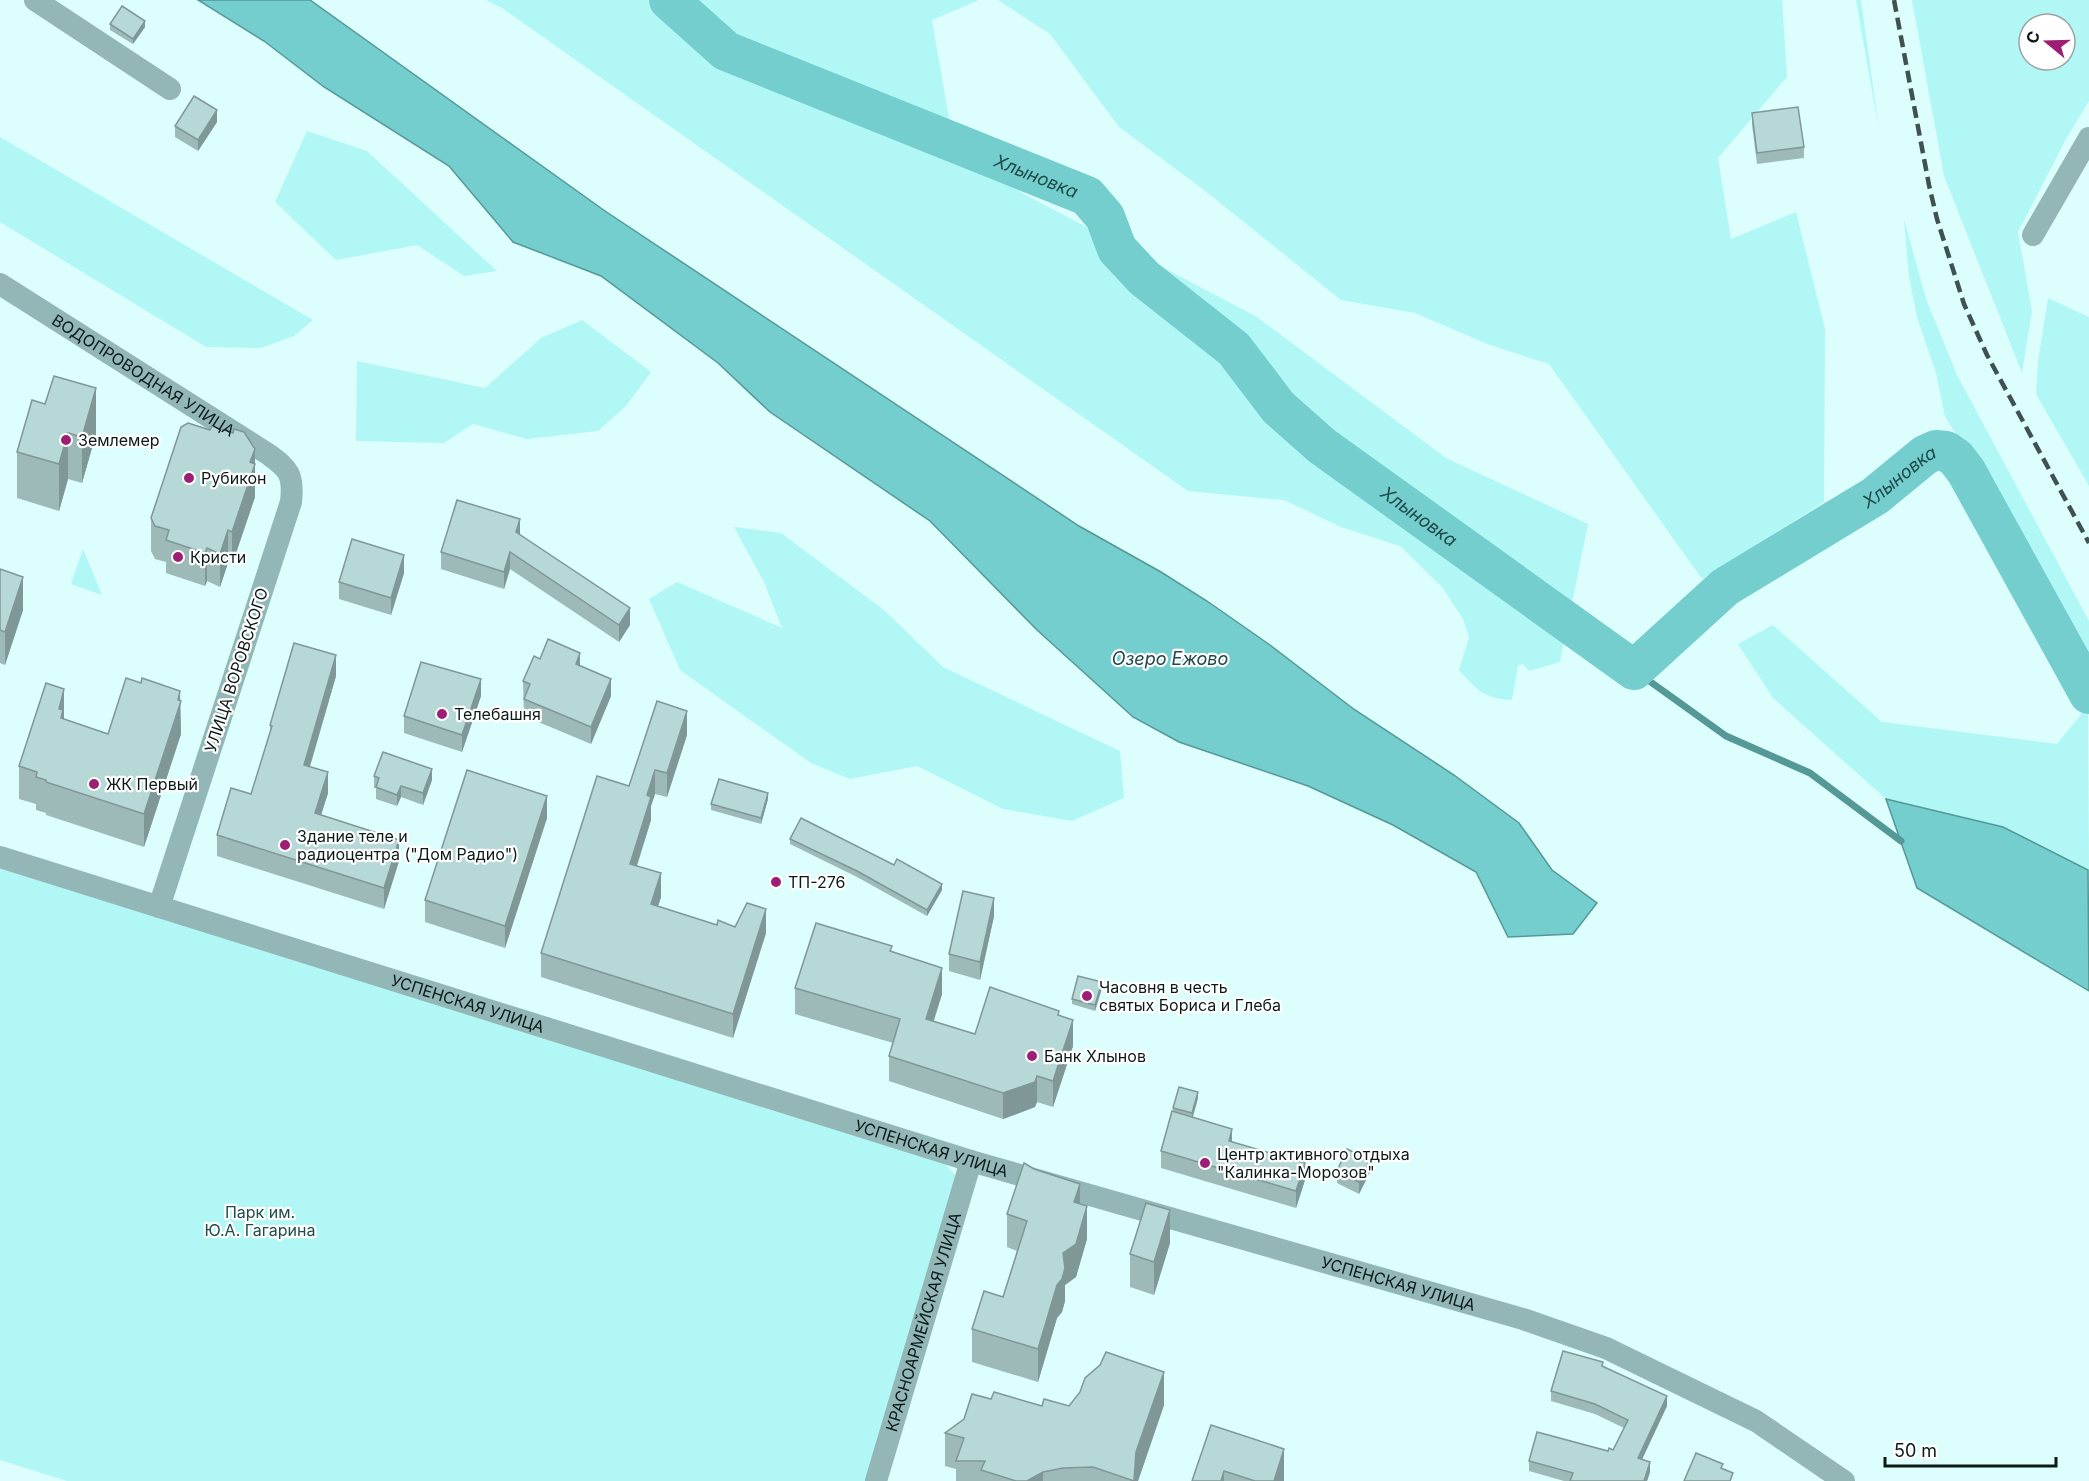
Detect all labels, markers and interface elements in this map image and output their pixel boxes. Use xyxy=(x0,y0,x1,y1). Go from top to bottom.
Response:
north arrow xyxy=(2017,12,2077,72)
text: С xyxy=(2021,28,2044,46)
water label: Хлыновка xyxy=(991,149,1081,202)
street label: ВОДОПРОВОДНАЯ УЛИЦА xyxy=(48,310,239,440)
place label: Землемер xyxy=(78,430,160,450)
marker: Землемер xyxy=(59,433,73,447)
water label: Хлыновка xyxy=(1857,441,1939,512)
place label: Рубикон xyxy=(201,468,267,488)
marker: Рубикон xyxy=(182,471,196,485)
water label: Хлыновка xyxy=(1376,481,1461,550)
place label: Кристи xyxy=(190,547,246,567)
marker: Кристи xyxy=(171,550,185,564)
street label: УЛИЦА ВОРОВСКОГО xyxy=(200,585,272,755)
water label: Озеро Ежово xyxy=(1112,648,1228,669)
place label: Телебашня xyxy=(454,704,541,724)
marker: Телебашня xyxy=(435,707,449,721)
place label: ЖК Первый xyxy=(106,774,198,794)
marker: ЖК Первый xyxy=(87,777,101,791)
place label: Здание теле и радиоцентра ("Дом Радио") xyxy=(297,826,518,864)
marker: Здание теле и радиоцентра ("Дом Радио") xyxy=(278,838,292,852)
place label: ТП-276 xyxy=(788,872,846,892)
marker: ТП-276 xyxy=(769,875,783,889)
street label: УСПЕНСКАЯ УЛИЦА xyxy=(388,970,547,1037)
place label: Часовня в честь святых Бориса и Глеба xyxy=(1099,977,1281,1015)
marker: Часовня в честь святых Бориса и Глеба xyxy=(1080,989,1094,1003)
place label: Банк Хлынов xyxy=(1044,1046,1146,1066)
marker: Банк Хлынов xyxy=(1025,1049,1039,1063)
street label: УСПЕНСКАЯ УЛИЦА xyxy=(852,1115,1011,1181)
place label: Центр активного отдыха "Калинка-Морозов" xyxy=(1217,1144,1410,1182)
marker: Центр активного отдыха "Калинка-Морозов" xyxy=(1198,1156,1212,1170)
park label: Парк им. Ю.А. Гагарина xyxy=(205,1202,316,1240)
street label: КРАСНОАРМЕЙСКАЯ УЛИЦА xyxy=(881,1210,965,1434)
street label: УСПЕНСКАЯ УЛИЦА xyxy=(1319,1252,1478,1315)
scale bar xyxy=(1885,1430,2056,1468)
text: 50 m xyxy=(1894,1440,1937,1461)

